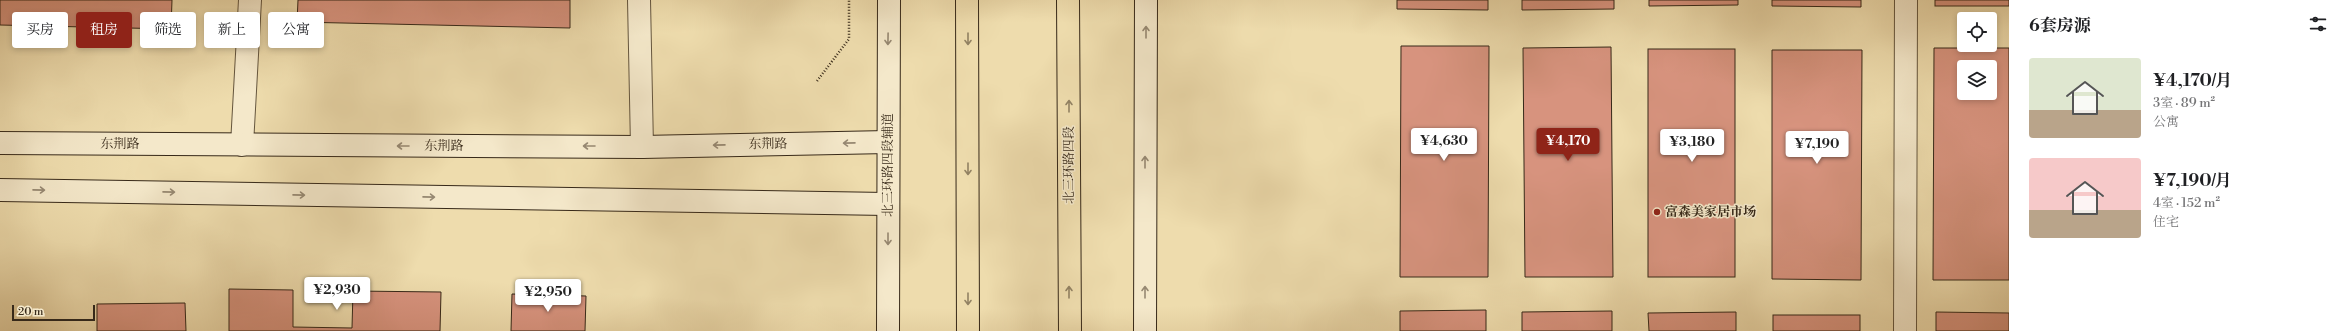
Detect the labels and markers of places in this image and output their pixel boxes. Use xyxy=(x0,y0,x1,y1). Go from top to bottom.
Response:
pin: ¥4,630 xyxy=(1411,128,1477,162)
pin: ¥4,170 xyxy=(1535,128,1601,162)
pin: ¥3,180 xyxy=(1659,129,1725,163)
pin: ¥7,190 xyxy=(1784,131,1850,165)
place label: 富森美家居市场 xyxy=(1665,204,1756,220)
marker: 富森美家居市场 xyxy=(1652,207,1662,217)
pin: ¥2,930 xyxy=(304,277,370,311)
pin: ¥2,950 xyxy=(515,279,581,313)

